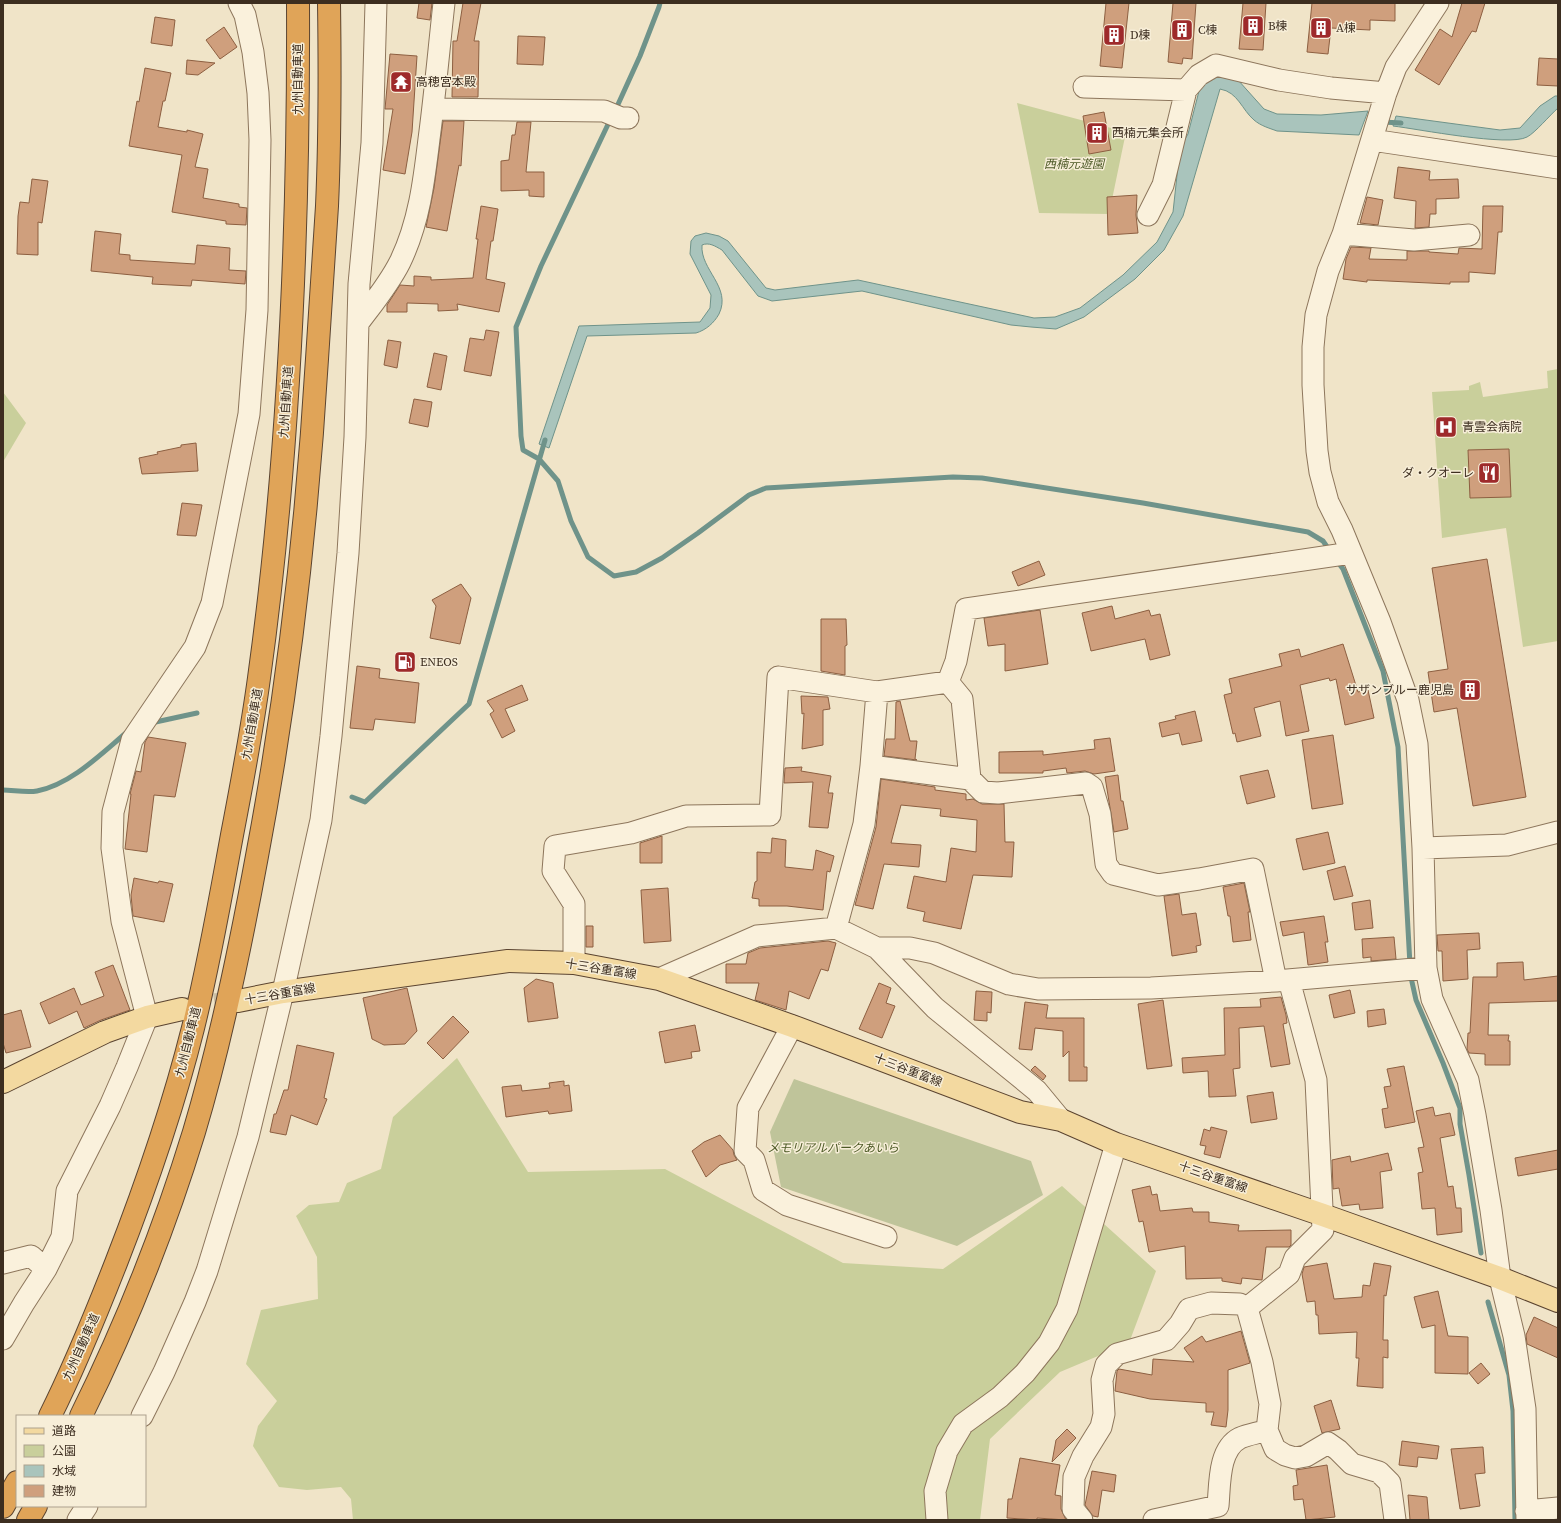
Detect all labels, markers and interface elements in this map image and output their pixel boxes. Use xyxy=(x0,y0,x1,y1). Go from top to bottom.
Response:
building icon: B棟 xyxy=(1240,13,1266,39)
building icon: A棟 xyxy=(1308,15,1334,41)
building icon: C棟 xyxy=(1169,17,1195,43)
place label: B棟 xyxy=(1268,18,1288,34)
place label: A棟 xyxy=(1336,20,1356,36)
building icon: D棟 xyxy=(1101,22,1127,48)
place label: C棟 xyxy=(1198,22,1218,38)
place label: D棟 xyxy=(1130,27,1151,43)
street label: 九州自動車道 xyxy=(290,43,306,115)
temple icon: 高穂宮本殿 xyxy=(388,69,414,95)
place label: 高穂宮本殿 xyxy=(416,74,476,90)
building icon: 西楠元集会所 xyxy=(1084,120,1110,146)
place label: 西楠元集会所 xyxy=(1112,125,1184,141)
park label: 西楠元遊園 xyxy=(1044,156,1106,172)
street label: 九州自動車道 xyxy=(276,366,296,438)
hospital icon: 青雲会病院 xyxy=(1433,414,1459,440)
place label: 青雲会病院 xyxy=(1462,419,1522,435)
restaurant icon: ダ・クオーレ xyxy=(1476,460,1502,486)
place label: ダ・クオーレ xyxy=(1402,465,1474,481)
fuel station icon: ENEOS xyxy=(392,649,418,675)
place label: ENEOS xyxy=(420,654,458,670)
building icon: サザンブルー鹿児島 xyxy=(1457,677,1483,703)
place label: サザンブルー鹿児島 xyxy=(1346,682,1454,698)
street label: 九州自動車道 xyxy=(238,687,266,761)
street label: 十三谷重富線 xyxy=(564,955,638,983)
street label: 十三谷重富線 xyxy=(243,980,317,1008)
street label: 九州自動車道 xyxy=(172,1005,204,1079)
street label: 十三谷重富線 xyxy=(872,1050,944,1090)
park label: メモリアルパークあいら xyxy=(767,1140,899,1156)
street label: 十三谷重富線 xyxy=(1176,1158,1250,1196)
street label: 九州自動車道 xyxy=(59,1311,103,1383)
legend xyxy=(16,1415,146,1507)
text: 道路 xyxy=(52,1423,76,1439)
text: 公園 xyxy=(52,1443,76,1459)
text: 水域 xyxy=(52,1463,76,1479)
text: 建物 xyxy=(52,1483,76,1499)

